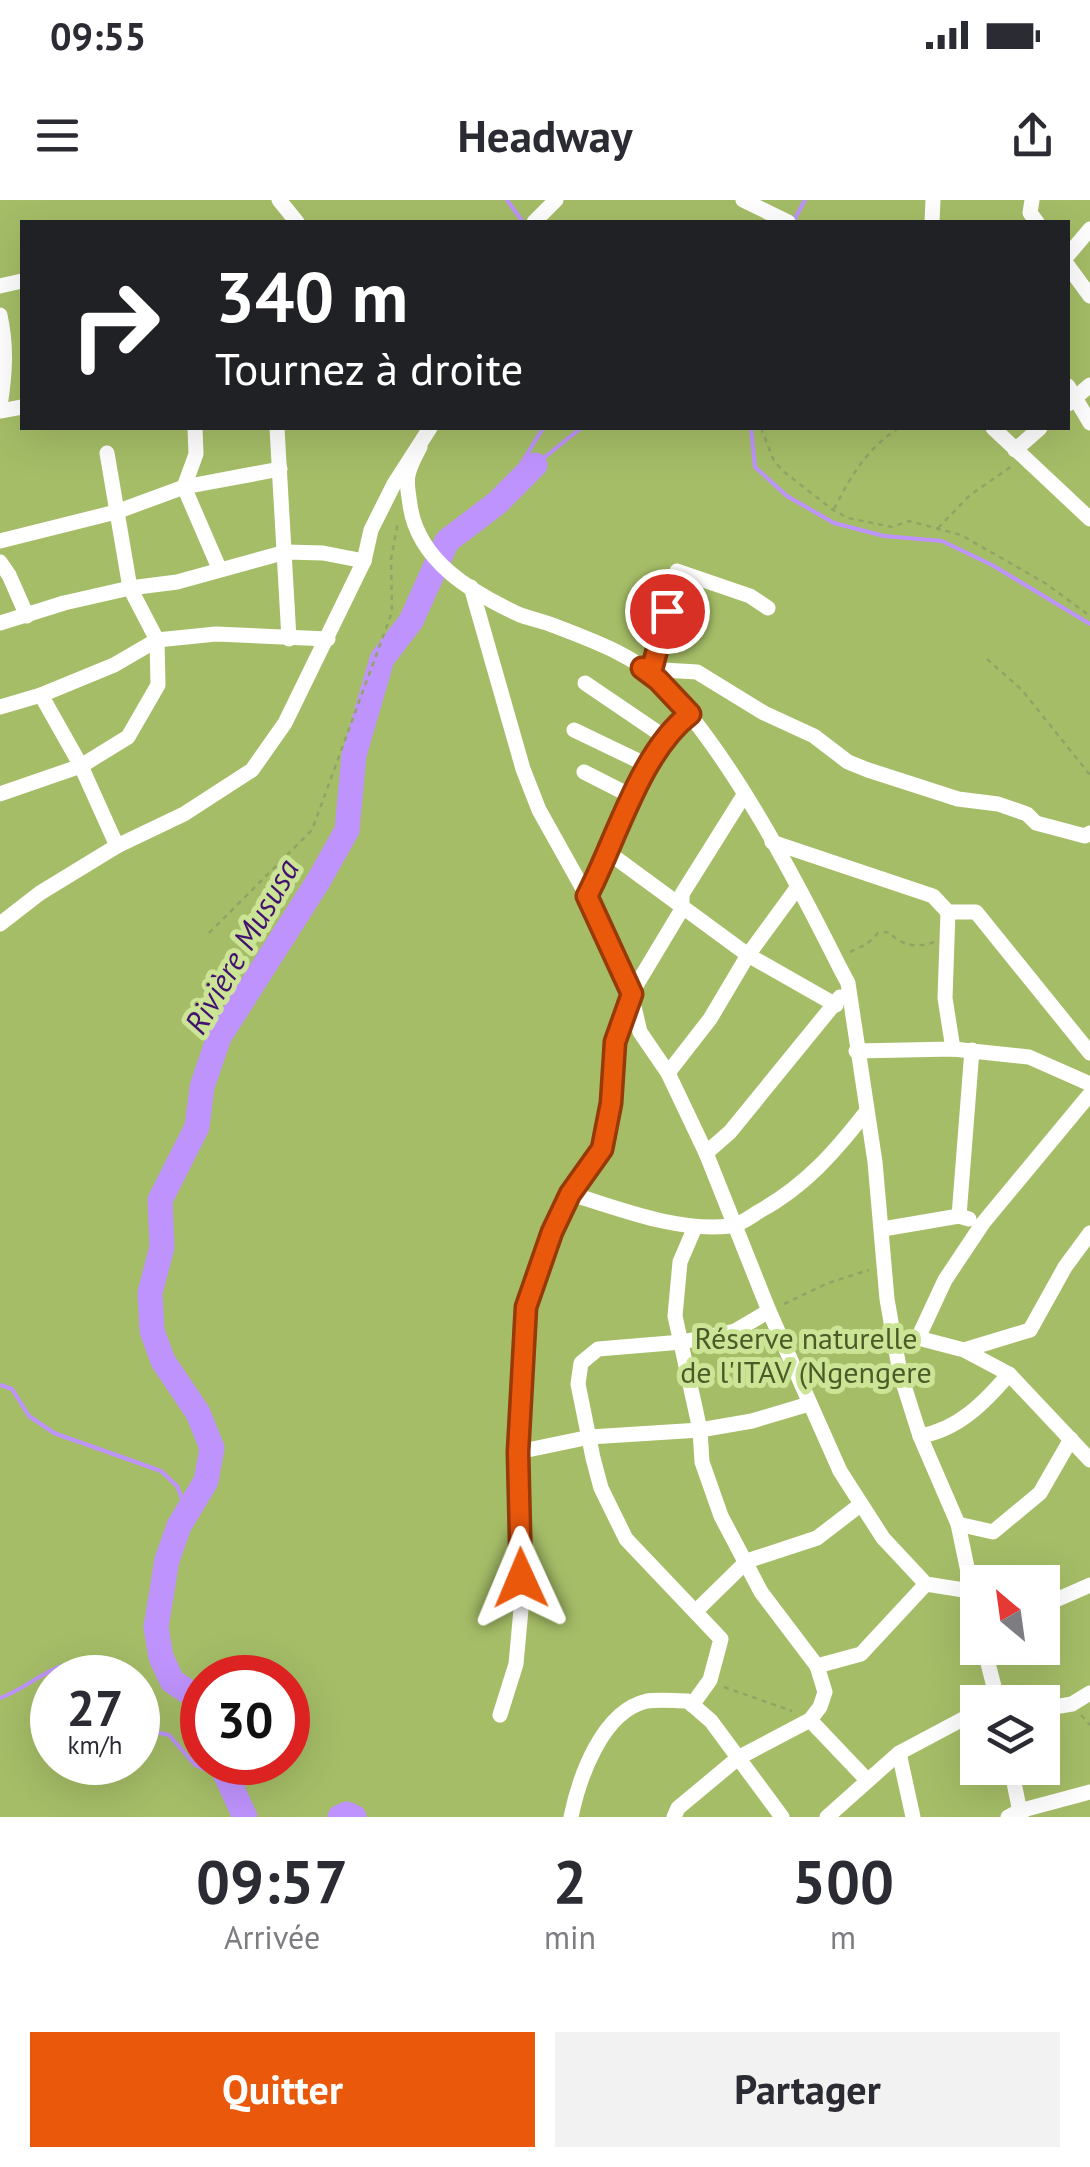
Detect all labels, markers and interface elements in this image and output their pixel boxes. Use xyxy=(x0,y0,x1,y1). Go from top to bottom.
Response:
text: 09:55 xyxy=(50,11,146,60)
text: Headway xyxy=(457,106,633,164)
icon: menu xyxy=(30,108,85,163)
icon: share xyxy=(1005,108,1060,163)
text: 340 m xyxy=(215,251,408,341)
icon: right xyxy=(50,260,180,390)
text: Tournez à droite xyxy=(215,339,523,397)
pin xyxy=(625,569,710,654)
icon: arrive xyxy=(640,584,695,639)
water label: Rivière Mususa xyxy=(174,851,308,1041)
park label: Réserve naturelle de l'ITAV (Ngengere xyxy=(680,1318,932,1391)
position arrow xyxy=(469,1526,573,1630)
north arrow xyxy=(960,1565,1060,1665)
map controls xyxy=(960,1565,1060,1785)
speed limit sign: 30 xyxy=(180,1655,310,1785)
text: 27 xyxy=(67,1675,123,1740)
button: layers xyxy=(960,1685,1060,1785)
text: km/h xyxy=(68,1729,122,1761)
text: 09:57 xyxy=(196,1842,348,1920)
text: 2 xyxy=(553,1842,587,1920)
text: 500 xyxy=(792,1842,894,1920)
text: Arrivée xyxy=(224,1916,320,1958)
text: min xyxy=(544,1916,596,1958)
text: m xyxy=(830,1916,856,1958)
button: Quitter xyxy=(30,2032,535,2147)
button: Partager xyxy=(555,2032,1060,2147)

